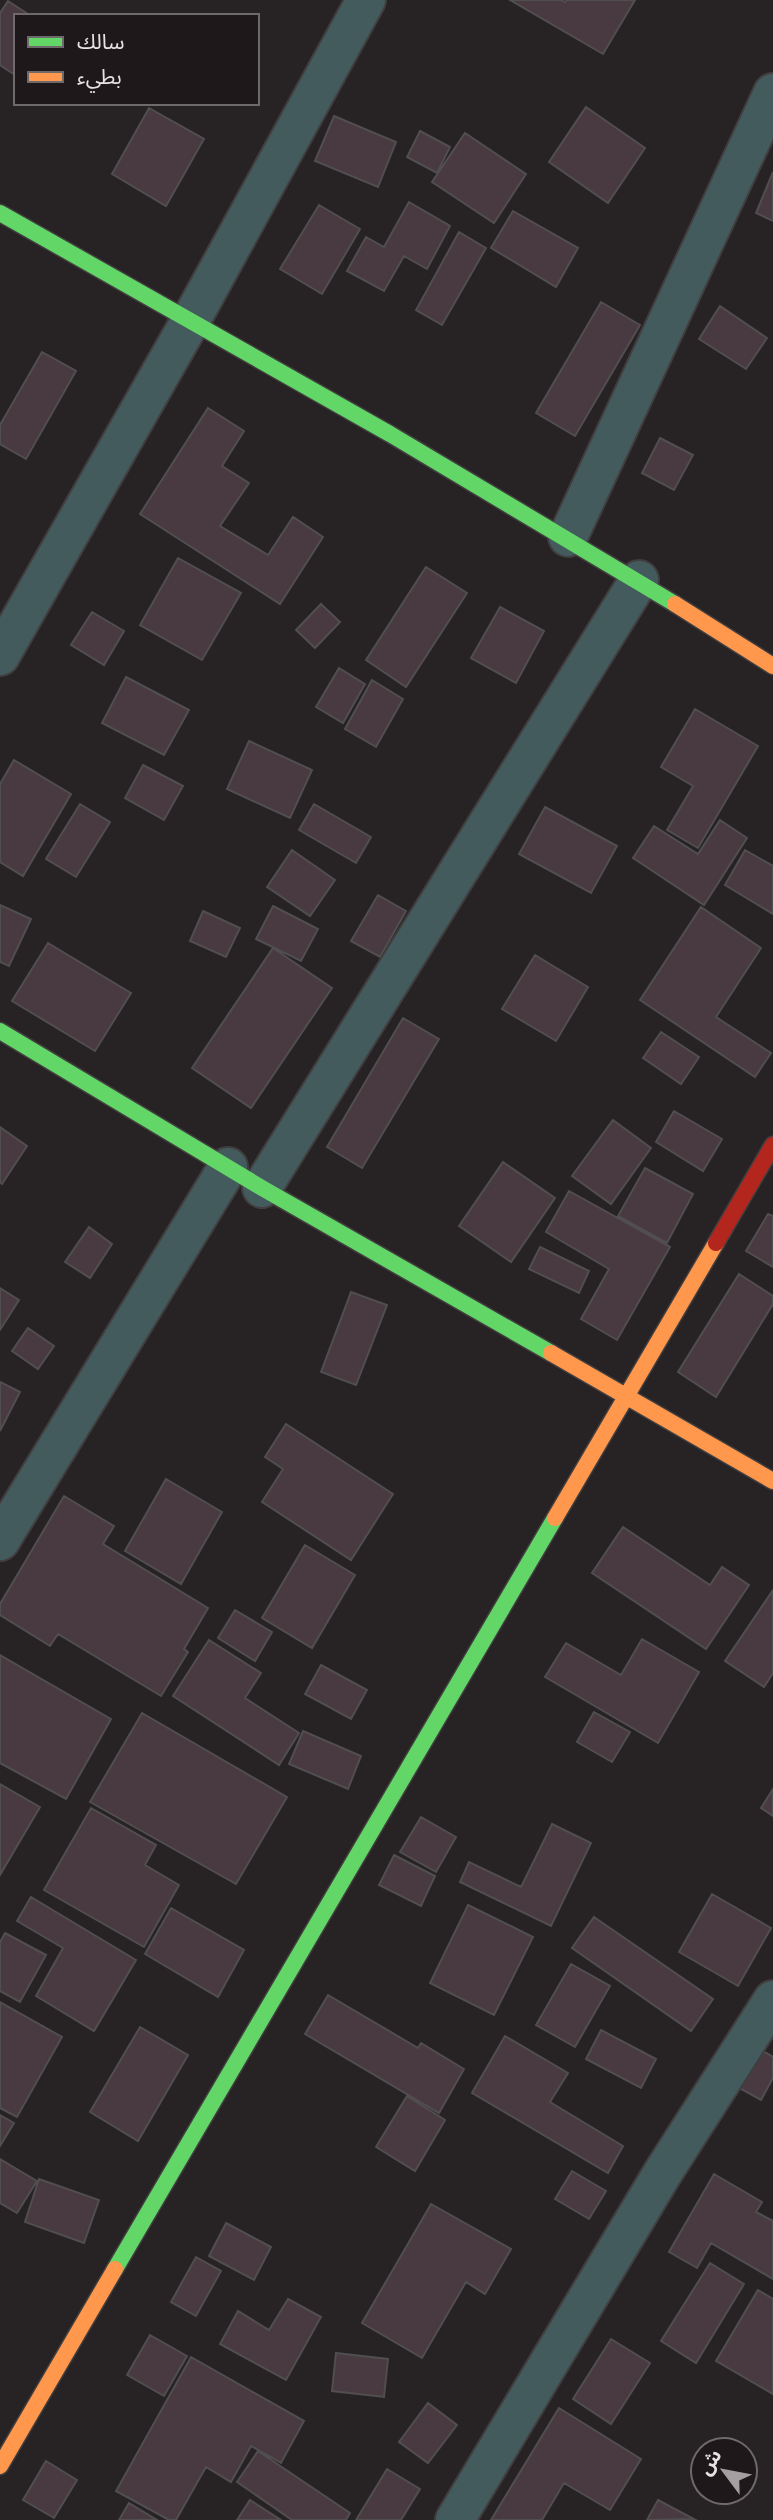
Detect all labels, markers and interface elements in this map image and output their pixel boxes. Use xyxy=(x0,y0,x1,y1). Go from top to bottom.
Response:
legend xyxy=(14,14,259,105)
text: سالك xyxy=(77,28,124,53)
text: بطيء xyxy=(77,63,122,93)
north arrow xyxy=(689,2436,759,2506)
text: ش xyxy=(693,2445,726,2479)

